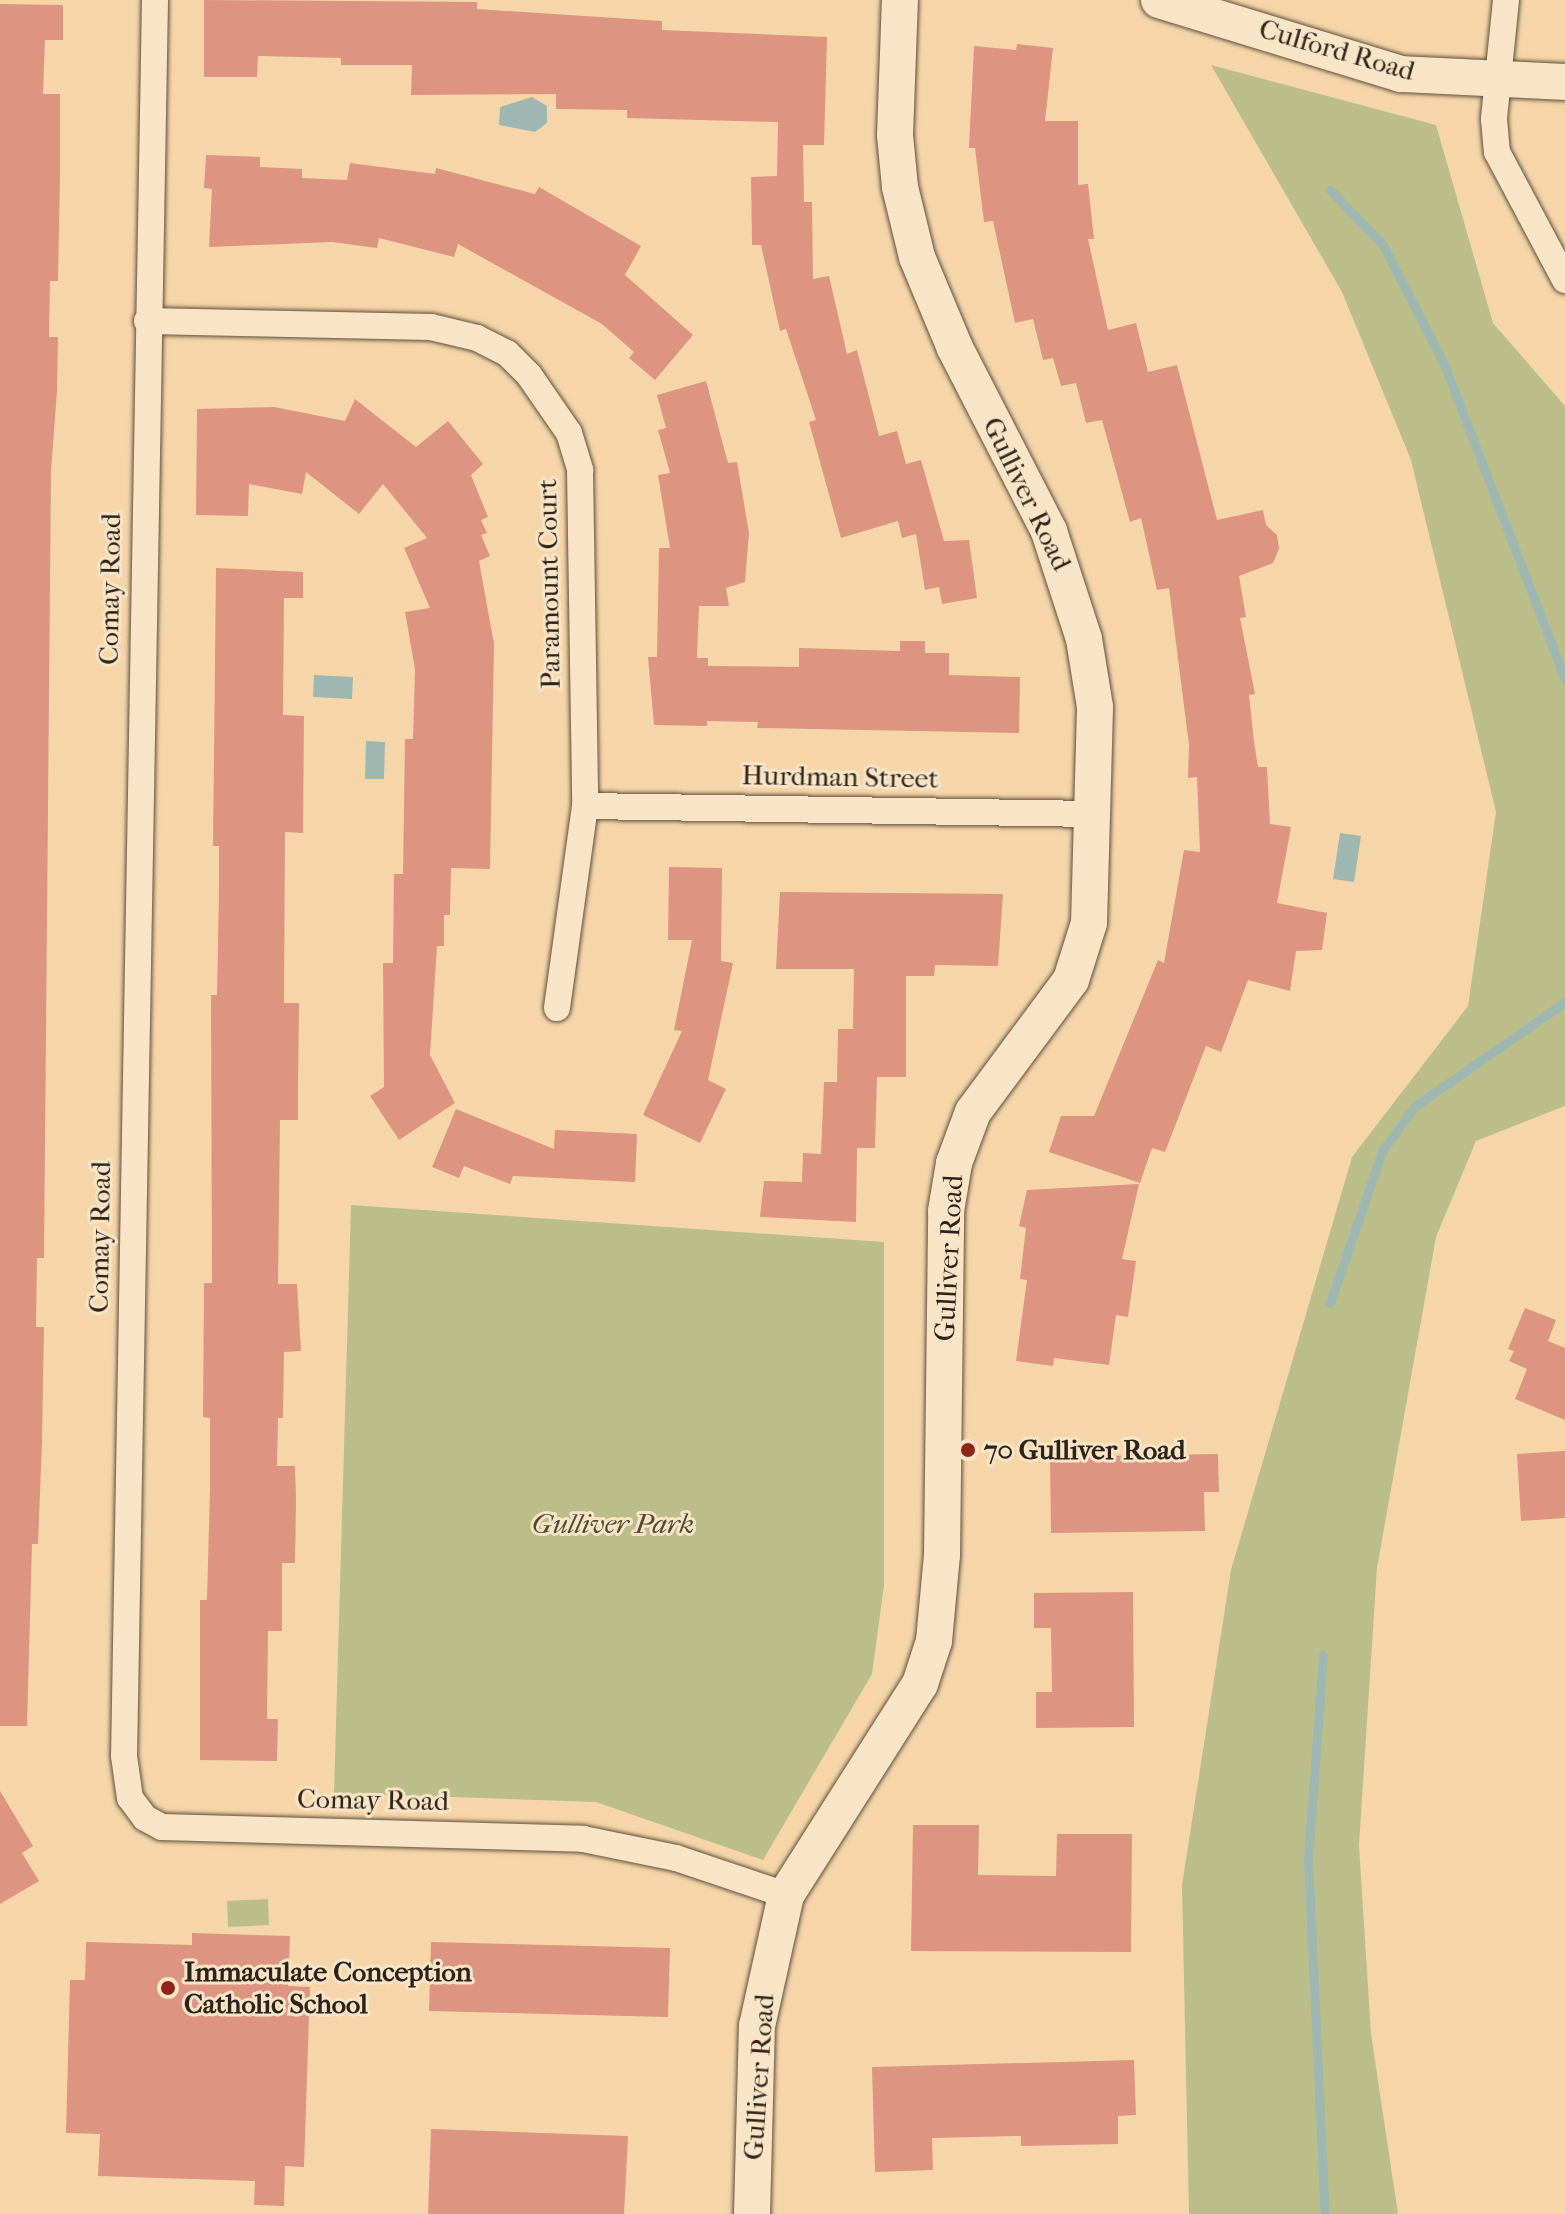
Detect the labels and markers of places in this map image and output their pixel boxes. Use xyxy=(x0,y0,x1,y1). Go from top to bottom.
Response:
place label: 70 Gulliver Road xyxy=(984,1433,1185,1467)
marker: 70 Gulliver Road xyxy=(959,1441,977,1459)
place label: Immaculate Conception Catholic School xyxy=(184,1955,472,2021)
marker: Immaculate Conception Catholic School xyxy=(159,1979,177,1997)

